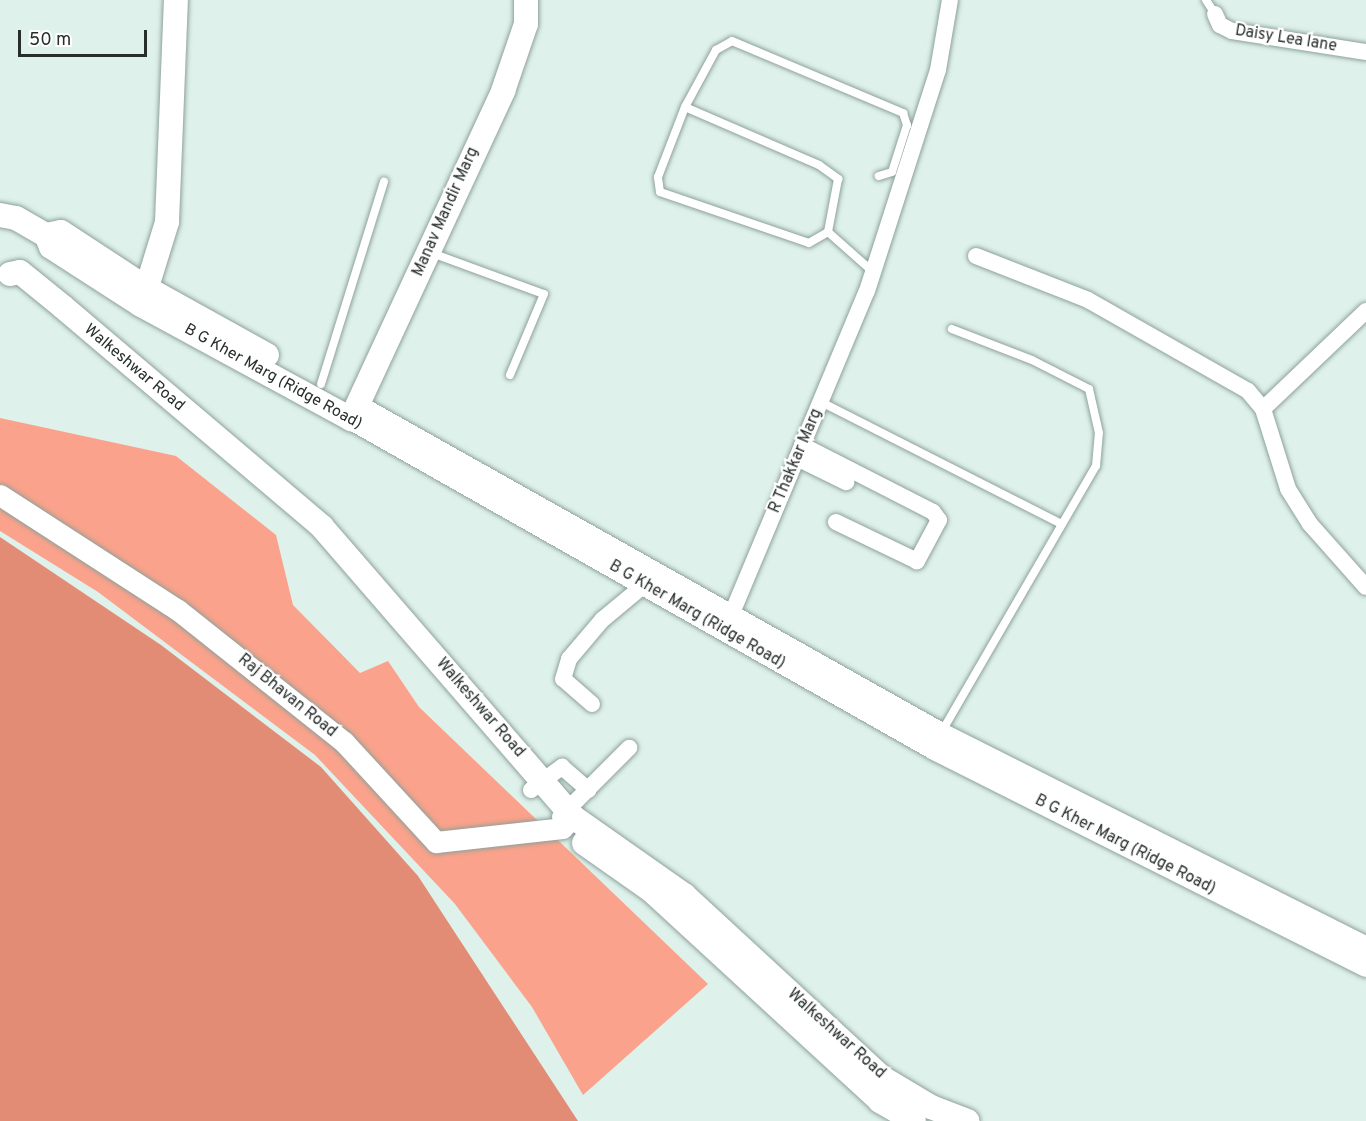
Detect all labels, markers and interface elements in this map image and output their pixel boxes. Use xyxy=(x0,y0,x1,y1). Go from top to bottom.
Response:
scale bar xyxy=(21,18,150,56)
street label: Daisy Lea lane xyxy=(1234,21,1338,57)
text: 50 m xyxy=(29,29,71,52)
street label: Manav Mandir Marg xyxy=(409,144,483,280)
street label: Walkeshwar Road xyxy=(80,320,188,416)
street label: B G Kher Marg (Ridge Road) xyxy=(181,320,365,434)
street label: R Thakkar Marg xyxy=(765,406,827,516)
street label: B G Kher Marg (Ridge Road) xyxy=(606,557,788,673)
street label: Raj Bhavan Road xyxy=(234,650,340,742)
street label: Walkeshwar Road xyxy=(432,654,528,762)
street label: B G Kher Marg (Ridge Road) xyxy=(1031,791,1219,899)
street label: Walkeshwar Road xyxy=(783,985,889,1083)

